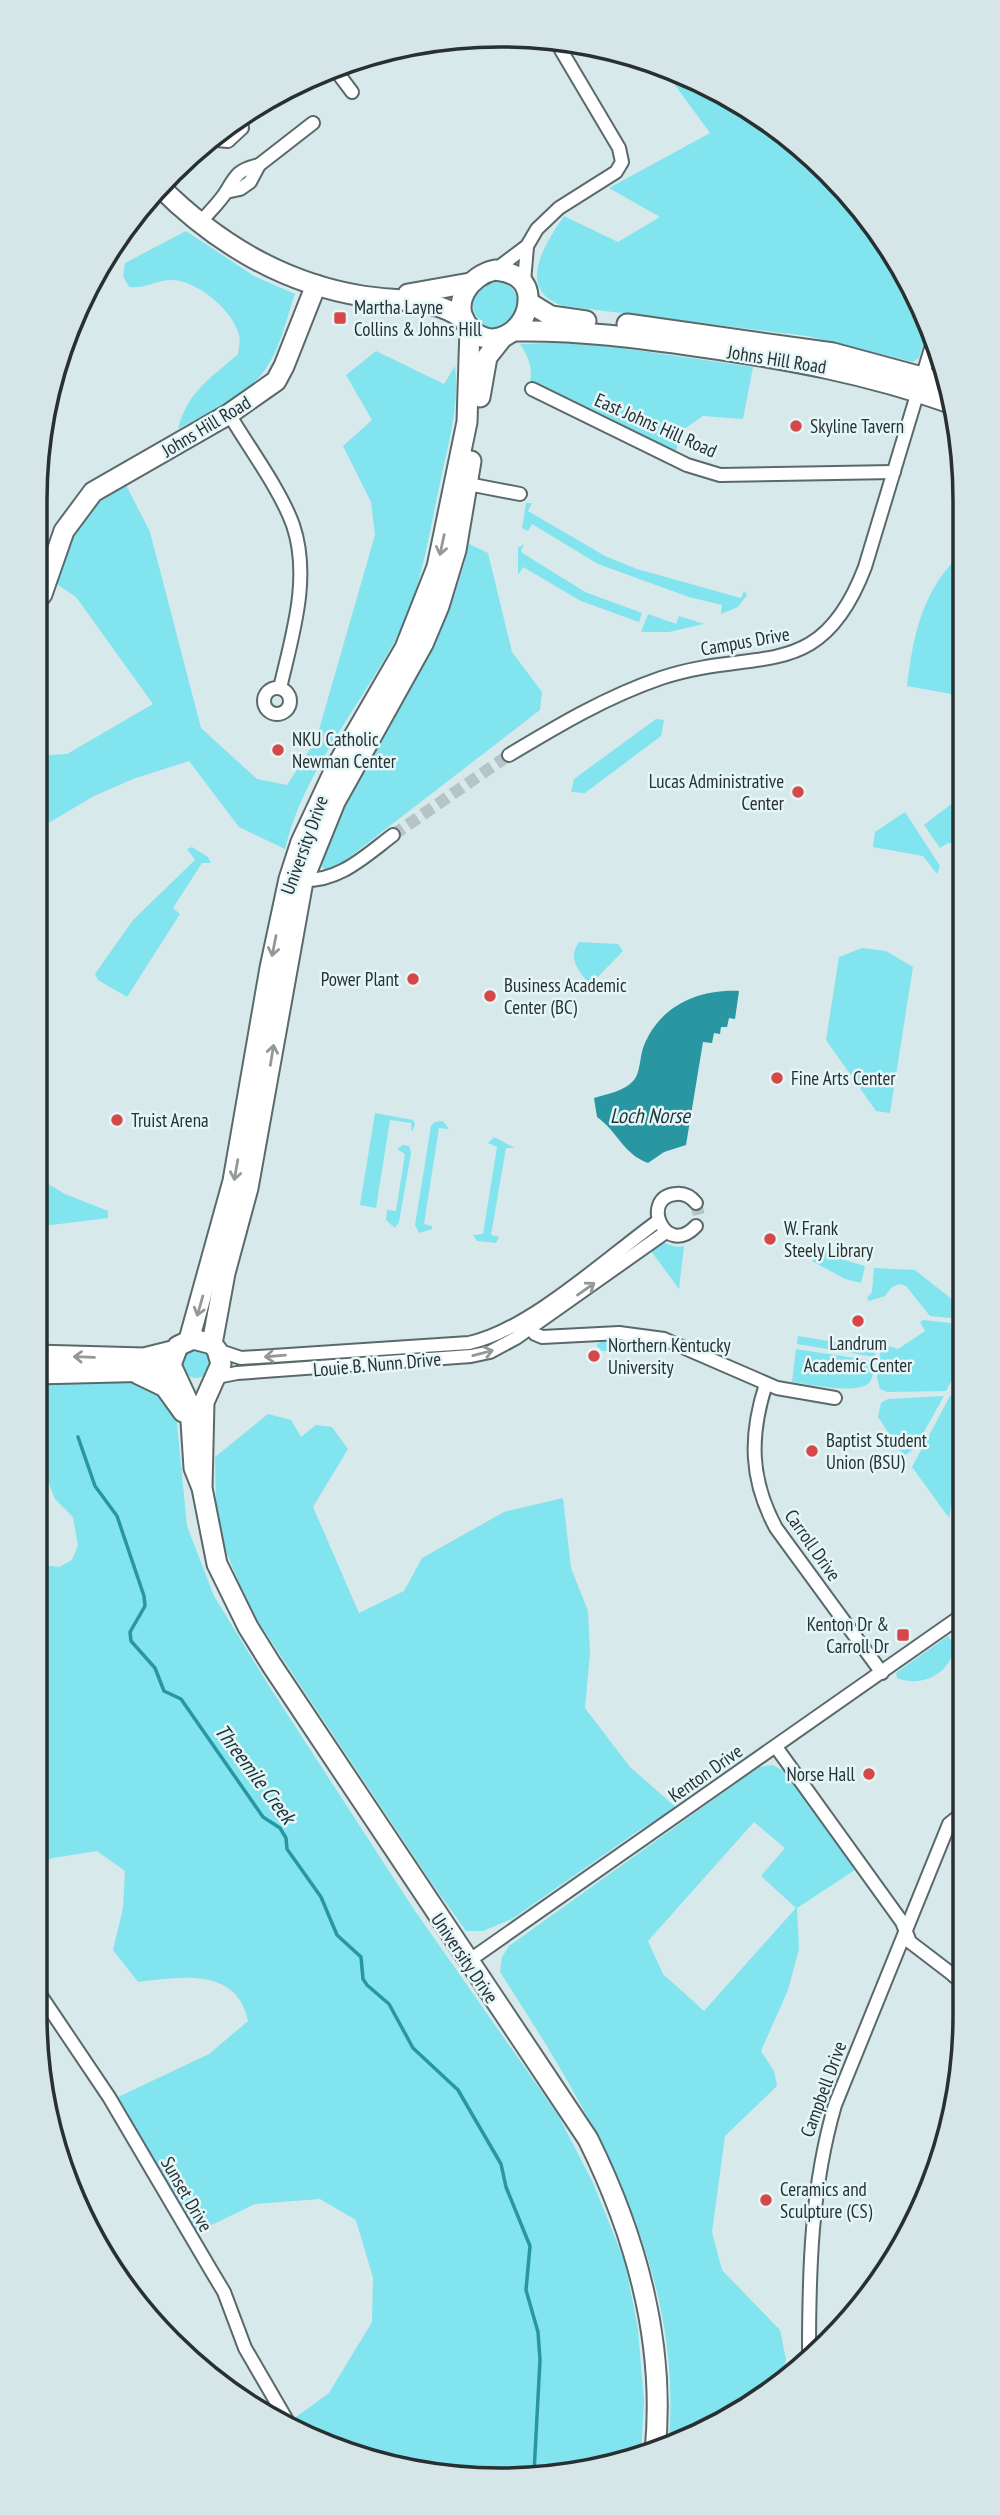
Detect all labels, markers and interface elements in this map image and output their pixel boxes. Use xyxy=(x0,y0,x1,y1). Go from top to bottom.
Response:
place label: Martha Layne Collins & Johns Hill xyxy=(354,295,482,341)
marker: Martha Layne Collins & Johns Hill xyxy=(332,310,348,326)
street label: Johns Hill Road xyxy=(725,339,828,379)
street label: East Johns Hill Road xyxy=(591,387,721,463)
street label: Johns Hill Road xyxy=(156,390,255,462)
place label: Skyline Tavern xyxy=(810,414,904,438)
marker: Skyline Tavern xyxy=(788,418,804,434)
one-way arrow xyxy=(434,533,448,556)
street label: Campus Drive xyxy=(699,621,791,661)
place label: NKU Catholic Newman Center xyxy=(292,727,397,773)
marker: NKU Catholic Newman Center xyxy=(270,742,286,758)
place label: Lucas Administrative Center xyxy=(649,769,785,815)
marker: Lucas Administrative Center xyxy=(790,784,806,800)
street label: University Drive xyxy=(275,792,333,898)
one-way arrow xyxy=(267,934,281,957)
place label: Power Plant xyxy=(321,967,400,991)
marker: Power Plant xyxy=(405,971,421,987)
place label: Business Academic Center (BC) xyxy=(504,973,627,1019)
marker: Business Academic Center (BC) xyxy=(482,988,498,1004)
one-way arrow xyxy=(266,1044,279,1067)
place label: Fine Arts Center xyxy=(791,1066,896,1090)
marker: Fine Arts Center xyxy=(769,1070,785,1086)
water label: Loch Norse xyxy=(610,1102,691,1129)
place label: Truist Arena xyxy=(131,1108,209,1132)
marker: Truist Arena xyxy=(109,1112,125,1128)
one-way arrow xyxy=(228,1158,242,1181)
place label: W. Frank Steely Library xyxy=(784,1216,874,1262)
marker: W. Frank Steely Library xyxy=(762,1231,778,1247)
one-way arrow xyxy=(576,1282,595,1296)
one-way arrow xyxy=(193,1295,206,1317)
marker: Landrum Academic Center xyxy=(850,1313,866,1329)
place label: Landrum Academic Center xyxy=(804,1331,913,1377)
place label: Northern Kentucky University xyxy=(608,1333,732,1379)
one-way arrow xyxy=(472,1345,494,1358)
street label: Louie B. Nunn Drive xyxy=(312,1346,442,1382)
marker: Northern Kentucky University xyxy=(586,1348,602,1364)
one-way arrow xyxy=(73,1350,96,1363)
one-way arrow xyxy=(264,1350,286,1363)
place label: Baptist Student Union (BSU) xyxy=(826,1428,928,1474)
marker: Baptist Student Union (BSU) xyxy=(804,1443,820,1459)
street label: Carroll Drive xyxy=(780,1504,846,1586)
place label: Kenton Dr & Carroll Dr xyxy=(807,1612,890,1658)
marker: Kenton Dr & Carroll Dr xyxy=(895,1627,911,1643)
water label: Threemile Creek xyxy=(209,1718,303,1831)
street label: Kenton Drive xyxy=(663,1739,747,1807)
place label: Norse Hall xyxy=(786,1762,856,1786)
marker: Norse Hall xyxy=(861,1766,877,1782)
street label: University Drive xyxy=(426,1908,504,2008)
street label: Campbell Drive xyxy=(795,2038,851,2140)
street label: Sunset Drive xyxy=(156,2152,218,2236)
place label: Ceramics and Sculpture (CS) xyxy=(780,2177,873,2223)
marker: Ceramics and Sculpture (CS) xyxy=(758,2192,774,2208)

